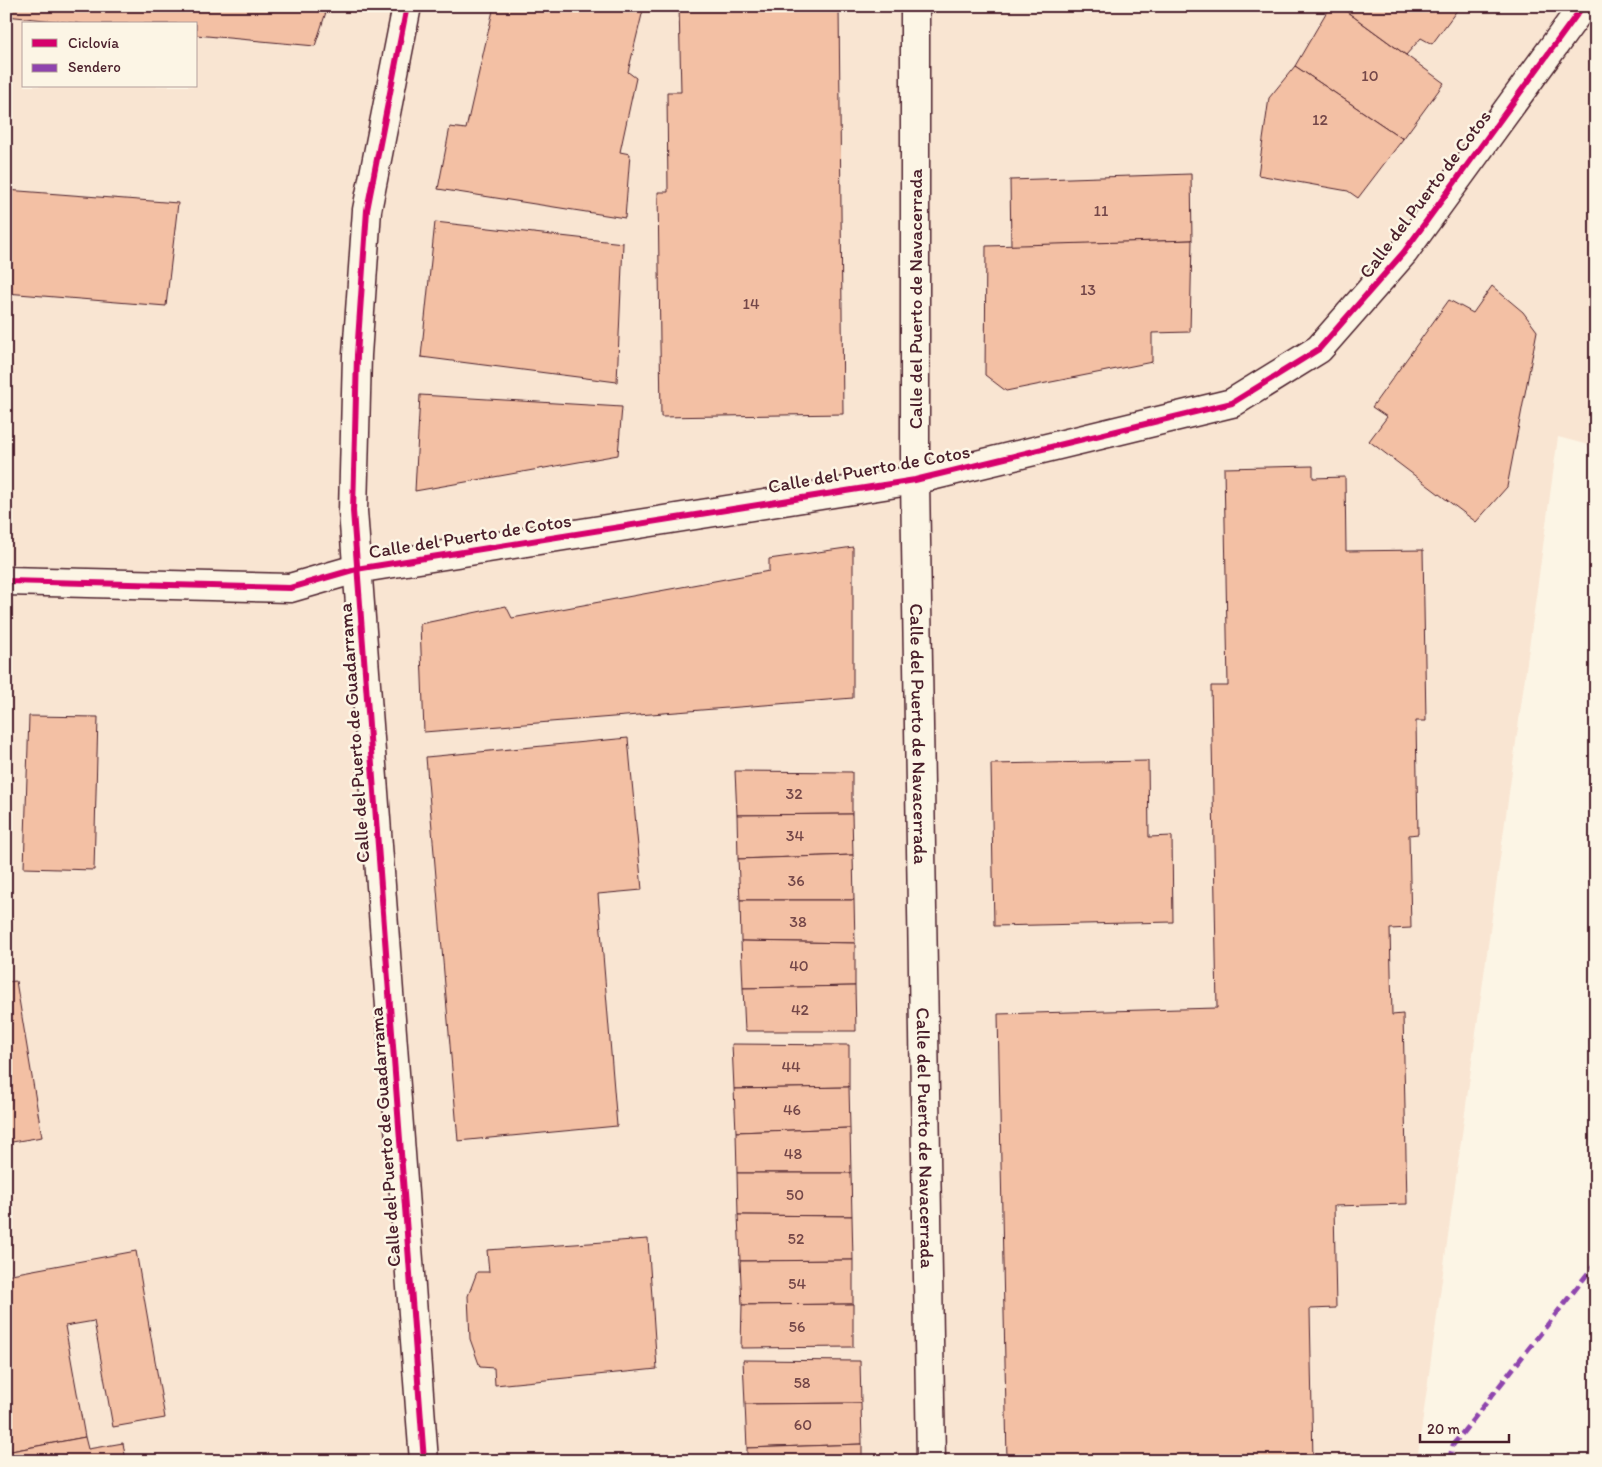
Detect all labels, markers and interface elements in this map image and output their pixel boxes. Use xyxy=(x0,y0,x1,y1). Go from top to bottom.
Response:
legend xyxy=(22,22,198,88)
text: Ciclovía xyxy=(68,34,119,52)
text: Sendero xyxy=(68,58,121,76)
house number: 10 xyxy=(1361,66,1379,85)
street label: Calle del Puerto de Cotos xyxy=(1354,105,1496,283)
house number: 12 xyxy=(1312,110,1329,129)
street label: Calle del Puerto de Navacerrada xyxy=(904,169,927,429)
house number: 11 xyxy=(1094,201,1109,220)
house number: 13 xyxy=(1080,280,1096,299)
house number: 14 xyxy=(742,294,760,313)
street label: Calle del Puerto de Cotos xyxy=(766,440,972,498)
street label: Calle del Puerto de Cotos xyxy=(367,509,573,563)
street label: Calle del Puerto de Guadarrama xyxy=(333,602,375,864)
street label: Calle del Puerto de Navacerrada xyxy=(906,603,933,865)
house number: 32 xyxy=(785,784,803,803)
house number: 34 xyxy=(786,826,805,845)
house number: 36 xyxy=(787,871,805,890)
house number: 38 xyxy=(789,912,807,931)
house number: 40 xyxy=(789,956,809,975)
house number: 42 xyxy=(791,1000,810,1019)
street label: Calle del Puerto de Guadarrama xyxy=(364,1006,406,1268)
street label: Calle del Puerto de Navacerrada xyxy=(912,1007,939,1269)
house number: 44 xyxy=(781,1057,801,1076)
house number: 46 xyxy=(783,1100,801,1119)
house number: 48 xyxy=(784,1144,802,1163)
house number: 50 xyxy=(786,1185,804,1204)
house number: 52 xyxy=(788,1229,805,1248)
house number: 54 xyxy=(788,1274,806,1293)
house number: 56 xyxy=(789,1317,805,1336)
house number: 58 xyxy=(793,1373,811,1392)
scale bar xyxy=(1420,1412,1508,1444)
house number: 60 xyxy=(794,1415,812,1434)
text: 20 m xyxy=(1427,1420,1461,1438)

